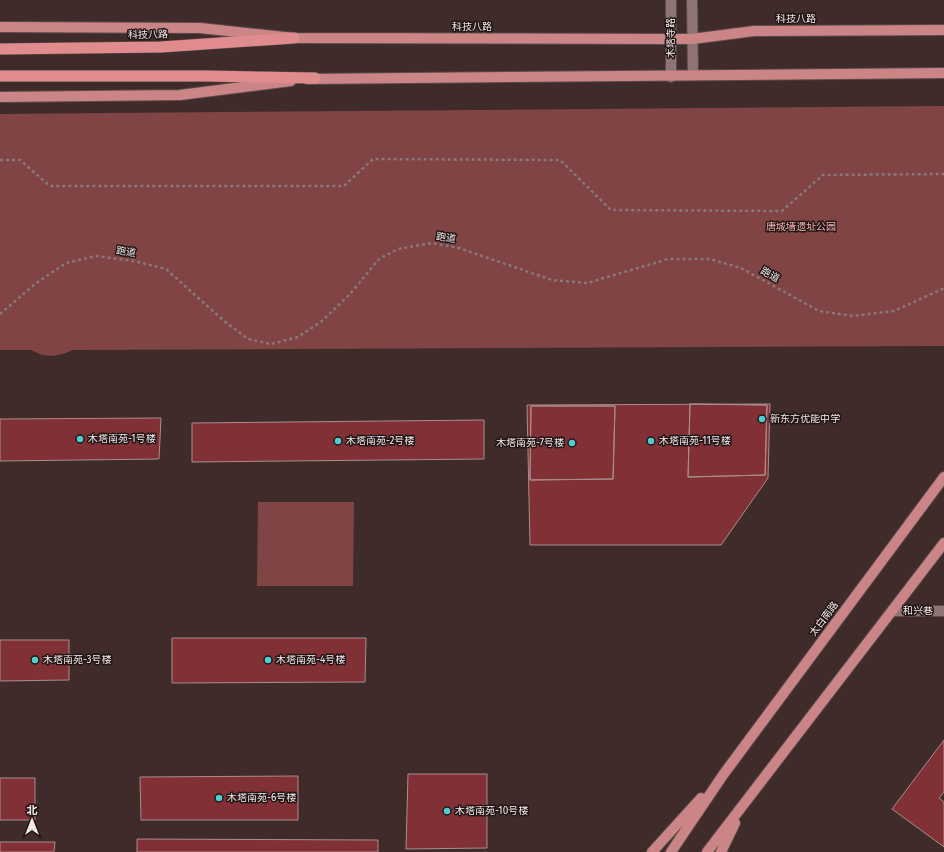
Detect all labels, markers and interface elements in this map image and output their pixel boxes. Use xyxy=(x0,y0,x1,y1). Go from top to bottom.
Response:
street label: 科技八路 xyxy=(776,13,816,25)
street label: 木塔寺路 xyxy=(665,18,677,58)
street label: 科技八路 xyxy=(452,21,492,33)
street label: 科技八路 xyxy=(128,29,168,41)
park label: 唐城墙遗址公园 xyxy=(766,221,836,233)
street label: 跑道 xyxy=(435,231,457,245)
street label: 跑道 xyxy=(115,245,137,259)
street label: 跑道 xyxy=(758,265,782,285)
place label: 新东方优能中学 xyxy=(770,413,840,425)
marker: 新东方优能中学 xyxy=(757,414,767,424)
place label: 木塔南苑-1号楼 xyxy=(88,433,156,445)
marker: 木塔南苑-1号楼 xyxy=(75,434,85,444)
place label: 木塔南苑-2号楼 xyxy=(346,435,414,447)
place label: 木塔南苑-11号楼 xyxy=(659,435,731,447)
marker: 木塔南苑-2号楼 xyxy=(333,436,343,446)
marker: 木塔南苑-11号楼 xyxy=(646,436,656,446)
place label: 木塔南苑-7号楼 xyxy=(496,437,564,449)
marker: 木塔南苑-7号楼 xyxy=(567,438,577,448)
street label: 太白南路 xyxy=(807,599,841,639)
street label: 和兴巷 xyxy=(903,605,933,617)
place label: 木塔南苑-3号楼 xyxy=(43,654,111,666)
place label: 木塔南苑-4号楼 xyxy=(276,654,345,666)
marker: 木塔南苑-3号楼 xyxy=(30,655,40,665)
marker: 木塔南苑-4号楼 xyxy=(263,655,273,665)
place label: 木塔南苑-6号楼 xyxy=(227,792,296,804)
marker: 木塔南苑-6号楼 xyxy=(214,793,224,803)
north arrow xyxy=(12,800,52,840)
text: 北 xyxy=(27,804,38,817)
place label: 木塔南苑-10号楼 xyxy=(455,805,528,817)
marker: 木塔南苑-10号楼 xyxy=(442,806,452,816)

